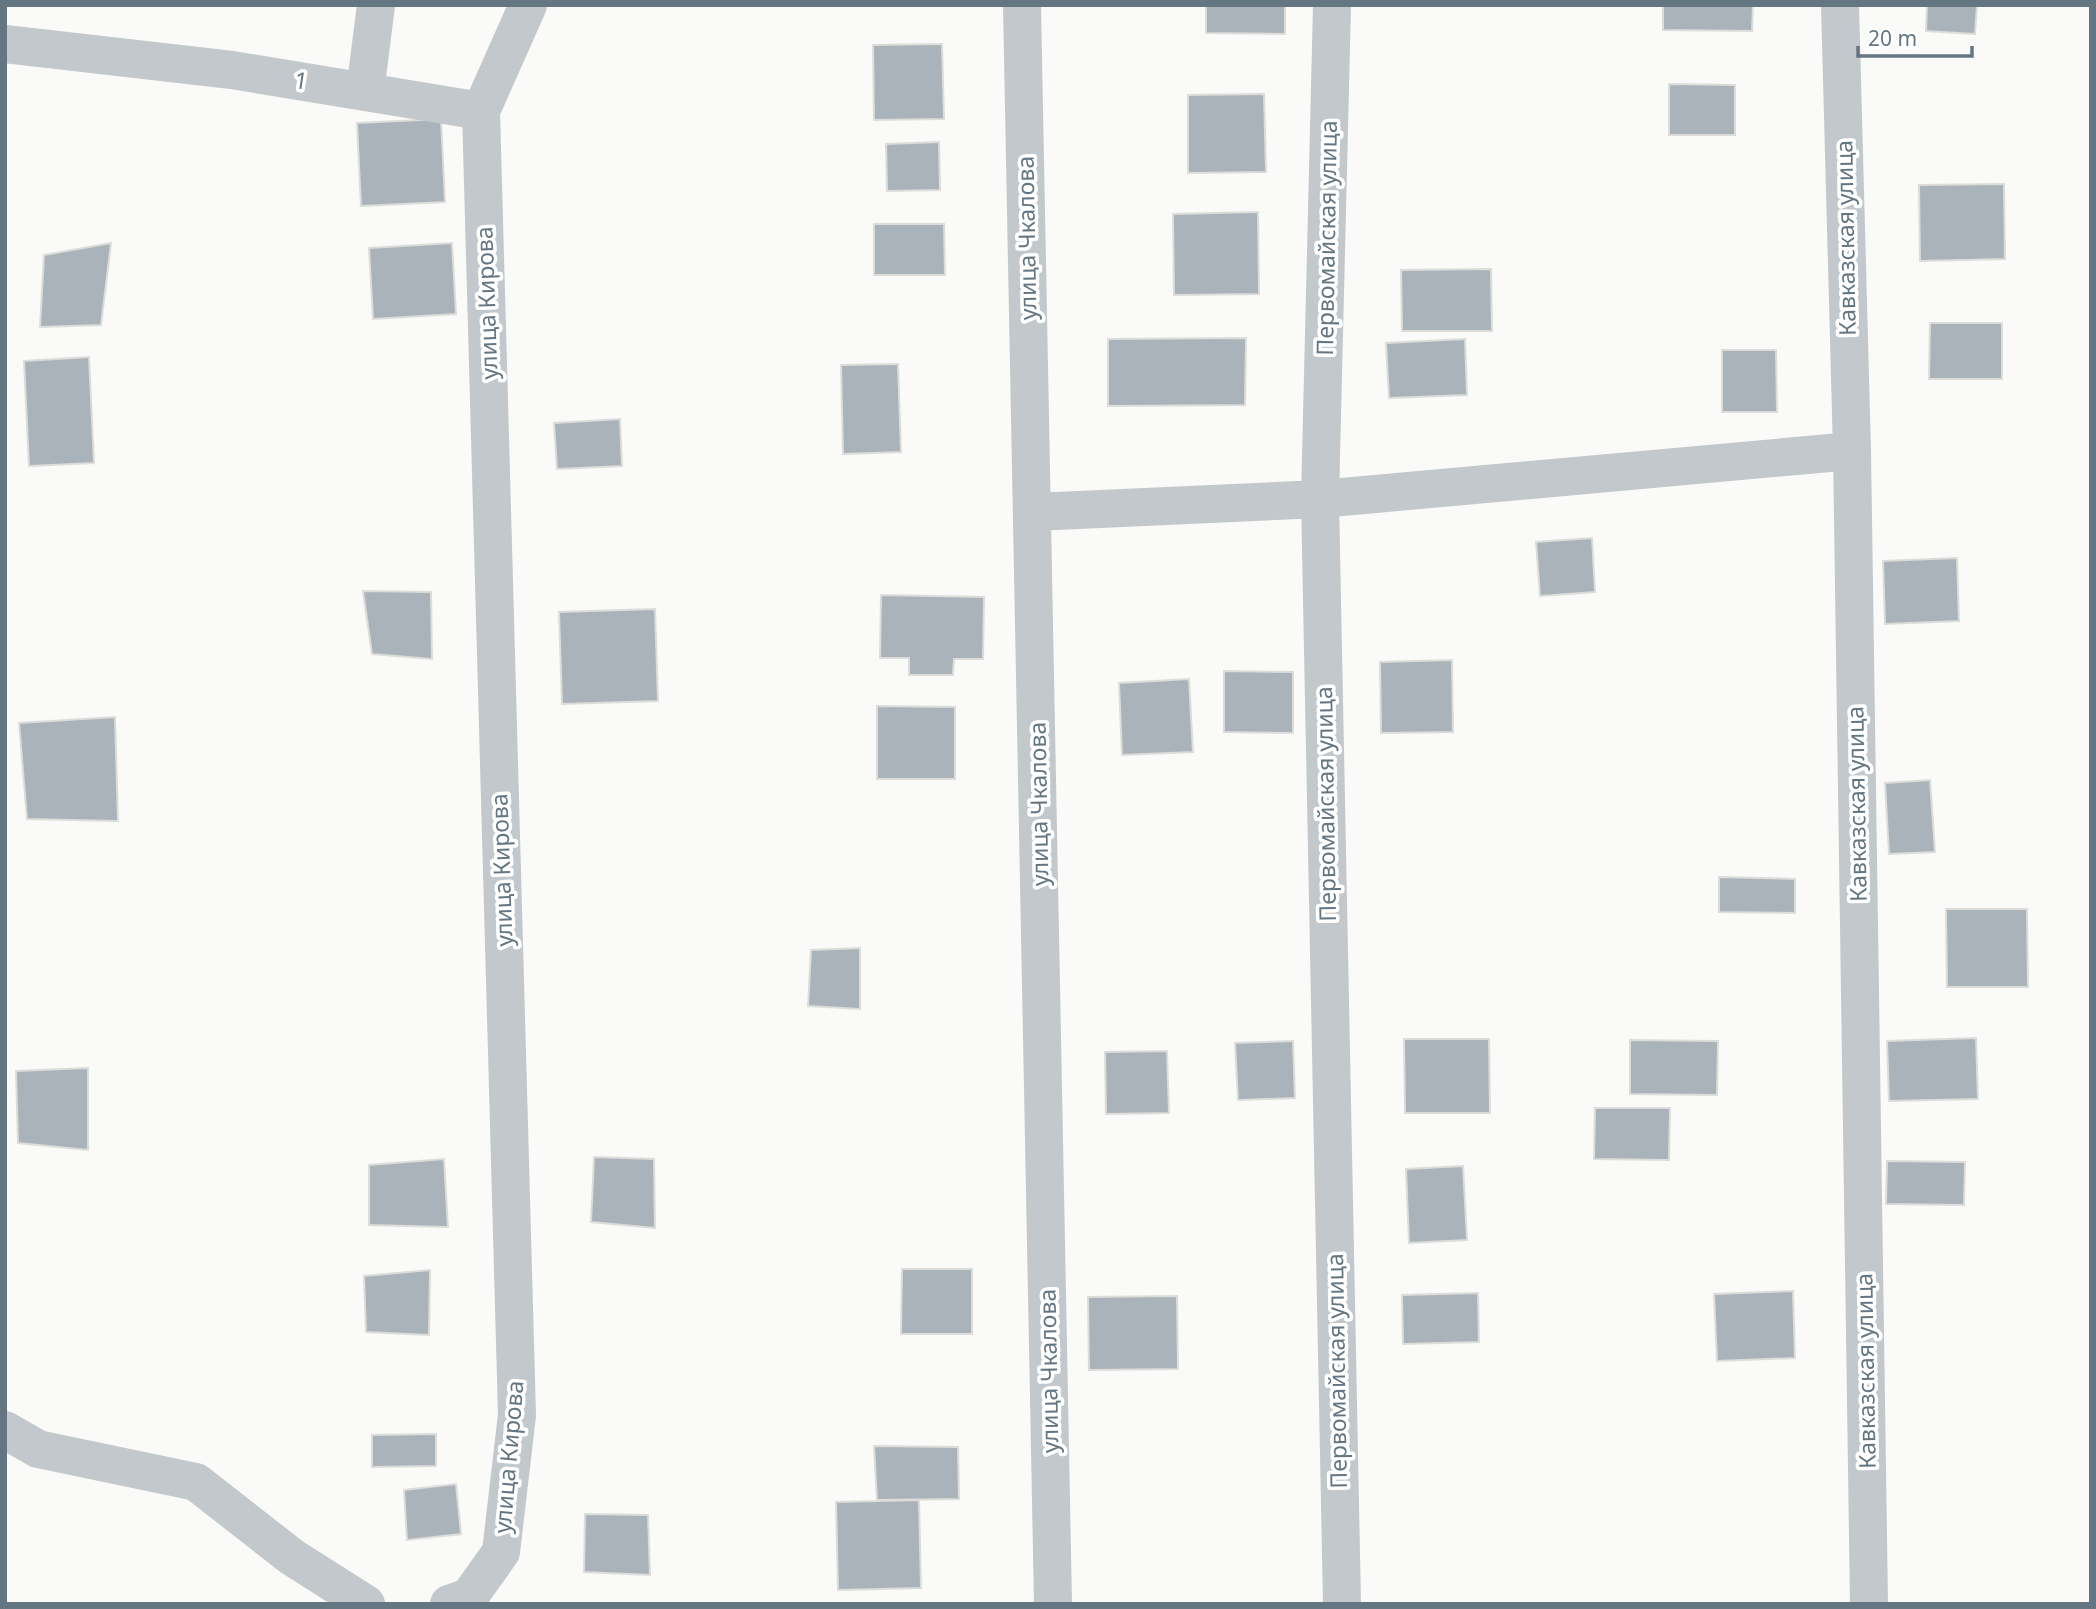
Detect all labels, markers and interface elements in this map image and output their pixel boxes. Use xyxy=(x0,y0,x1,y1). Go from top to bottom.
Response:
scale bar xyxy=(1858,14,1972,58)
text: 20 m xyxy=(1868,24,1917,52)
street label: 1 xyxy=(292,63,310,97)
street label: Первомайская улица xyxy=(1308,120,1344,356)
street label: Кавказская улица xyxy=(1827,140,1863,336)
street label: улица Чкалова xyxy=(1009,156,1043,320)
street label: улица Кирова xyxy=(467,226,505,380)
street label: Первомайская улица xyxy=(1307,686,1343,922)
street label: Кавказская улица xyxy=(1838,706,1874,902)
street label: улица Чкалова xyxy=(1021,722,1055,886)
street label: улица Кирова xyxy=(482,793,520,947)
street label: Первомайская улица xyxy=(1318,1253,1354,1489)
street label: Кавказская улица xyxy=(1847,1273,1883,1469)
street label: улица Чкалова xyxy=(1031,1289,1065,1453)
street label: улица Кирова xyxy=(485,1379,531,1535)

